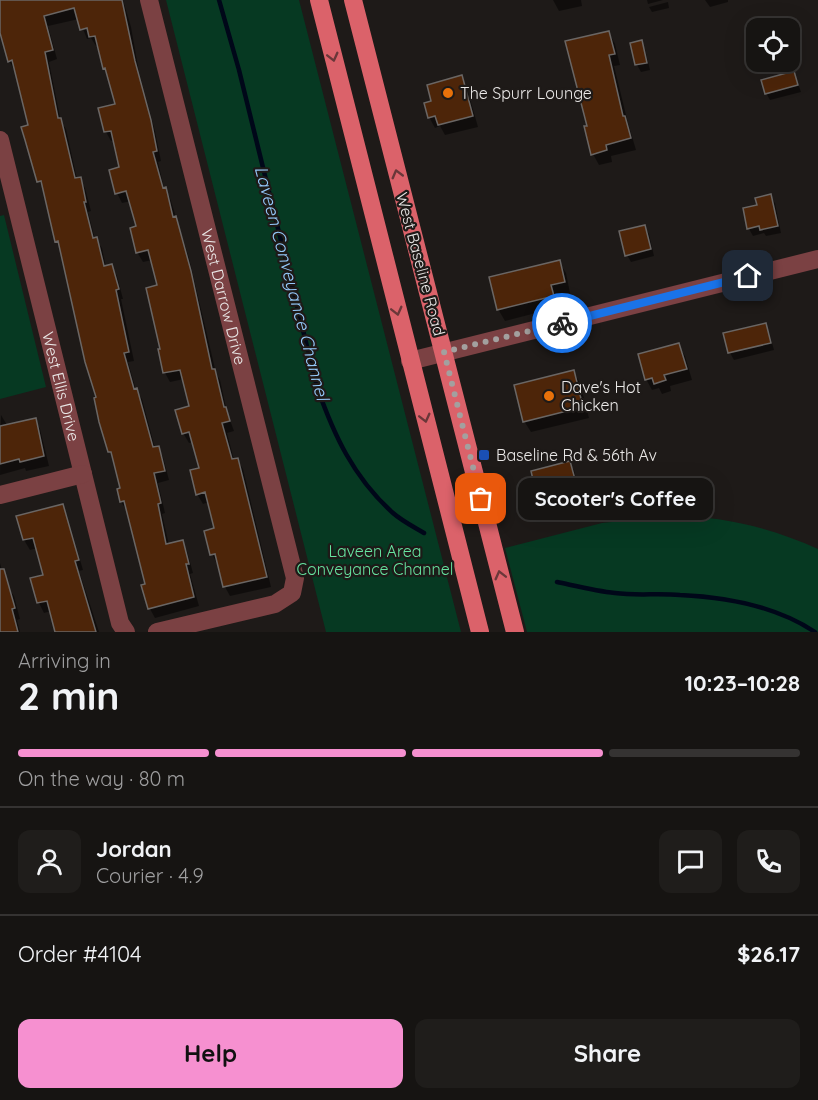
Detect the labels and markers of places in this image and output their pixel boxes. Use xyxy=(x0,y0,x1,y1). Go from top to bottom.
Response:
place label: The Spurr Lounge xyxy=(460,83,592,103)
marker: The Spurr Lounge xyxy=(441,86,455,100)
pin xyxy=(722,250,773,301)
place label: Dave's Hot Chicken xyxy=(561,377,641,415)
marker: Dave's Hot Chicken xyxy=(542,389,556,403)
place label: Baseline Rd & 56th Av xyxy=(496,445,657,465)
marker: Baseline Rd & 56th Av xyxy=(477,448,491,462)
pin xyxy=(455,473,506,524)
callout: Scooter's Coffee xyxy=(517,478,712,520)

